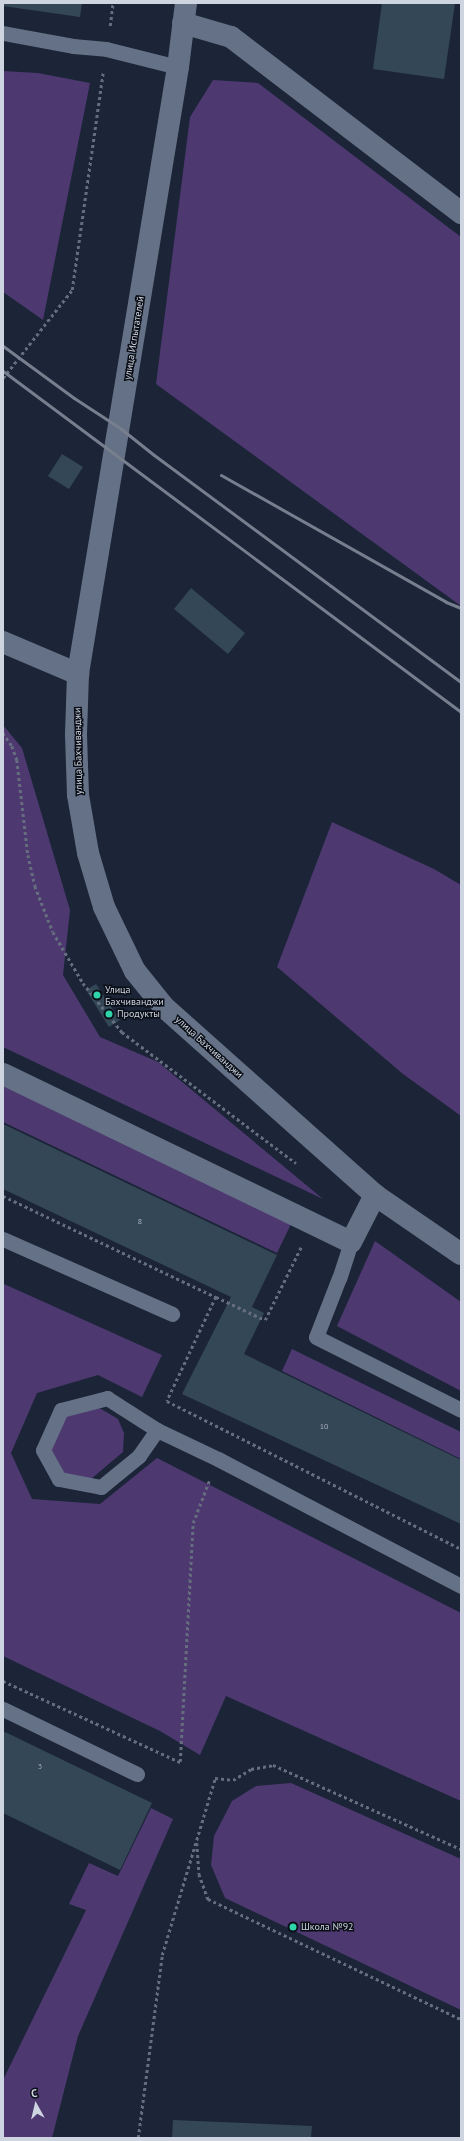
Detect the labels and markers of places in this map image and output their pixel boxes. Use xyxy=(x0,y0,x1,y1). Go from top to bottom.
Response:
place label: Улица Бахчиванджи xyxy=(105,983,164,1006)
marker: Улица Бахчиванджи xyxy=(92,990,102,1000)
place label: Продукты xyxy=(117,1008,160,1020)
marker: Продукты xyxy=(104,1009,114,1019)
place label: Школа №92 xyxy=(301,1921,354,1933)
marker: Школа №92 xyxy=(288,1922,298,1932)

